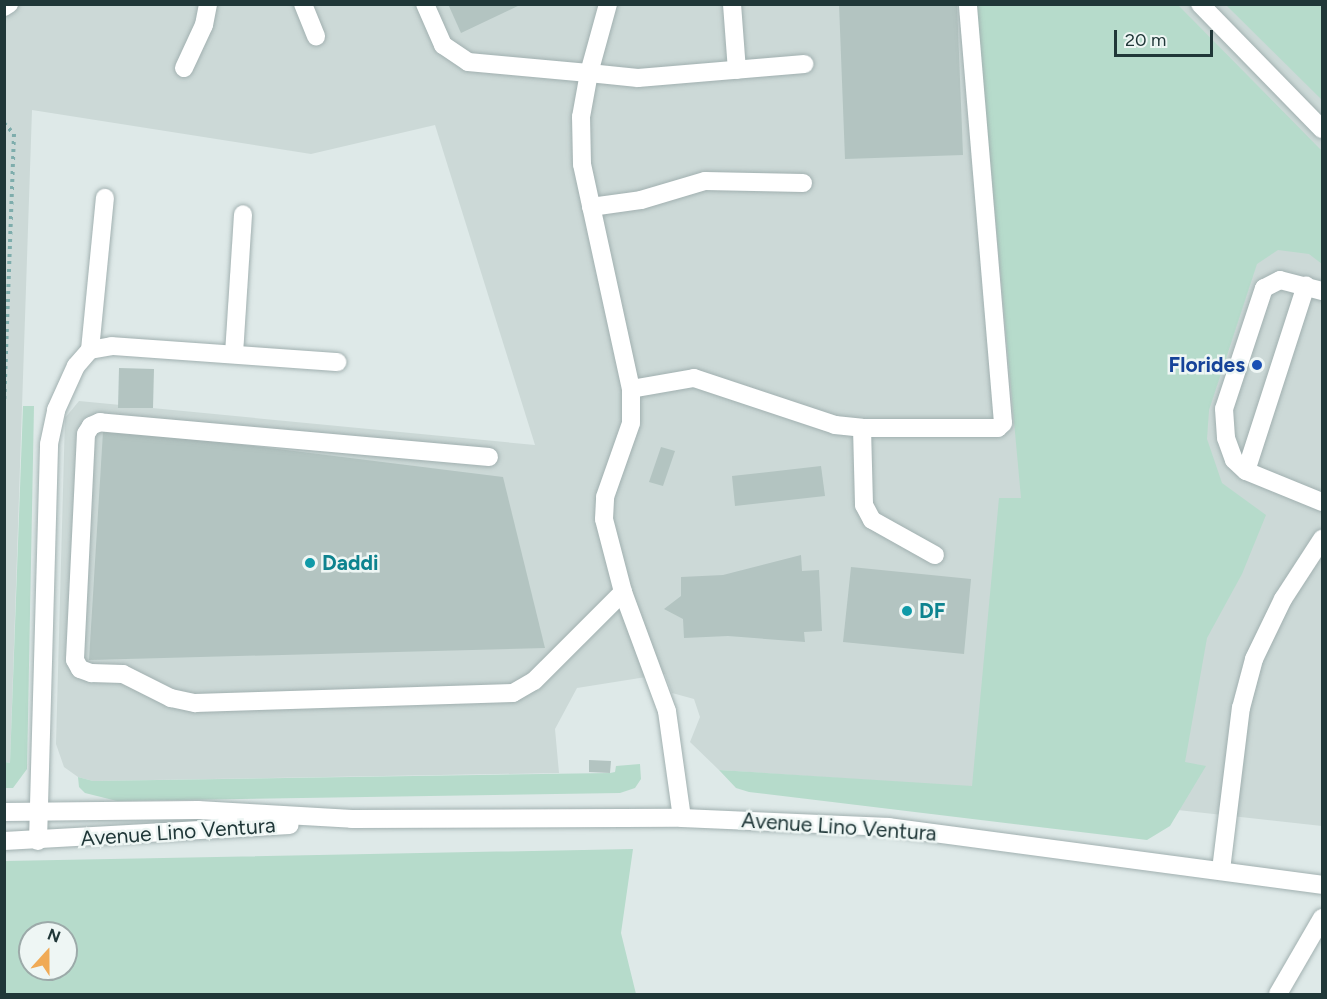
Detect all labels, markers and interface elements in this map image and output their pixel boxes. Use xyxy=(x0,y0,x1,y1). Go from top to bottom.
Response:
scale bar xyxy=(1117,18,1216,56)
text: 20 m xyxy=(1125,29,1166,51)
place label: Florides xyxy=(1169,352,1245,378)
marker: Florides xyxy=(1250,358,1264,372)
place label: Daddi xyxy=(322,550,378,576)
marker: Daddi xyxy=(303,556,317,570)
place label: DF xyxy=(919,598,945,624)
marker: DF xyxy=(900,604,914,618)
street label: Avenue Lino Ventura xyxy=(741,808,937,846)
street label: Avenue Lino Ventura xyxy=(80,813,276,851)
north arrow xyxy=(18,921,78,981)
text: N xyxy=(45,925,63,947)

